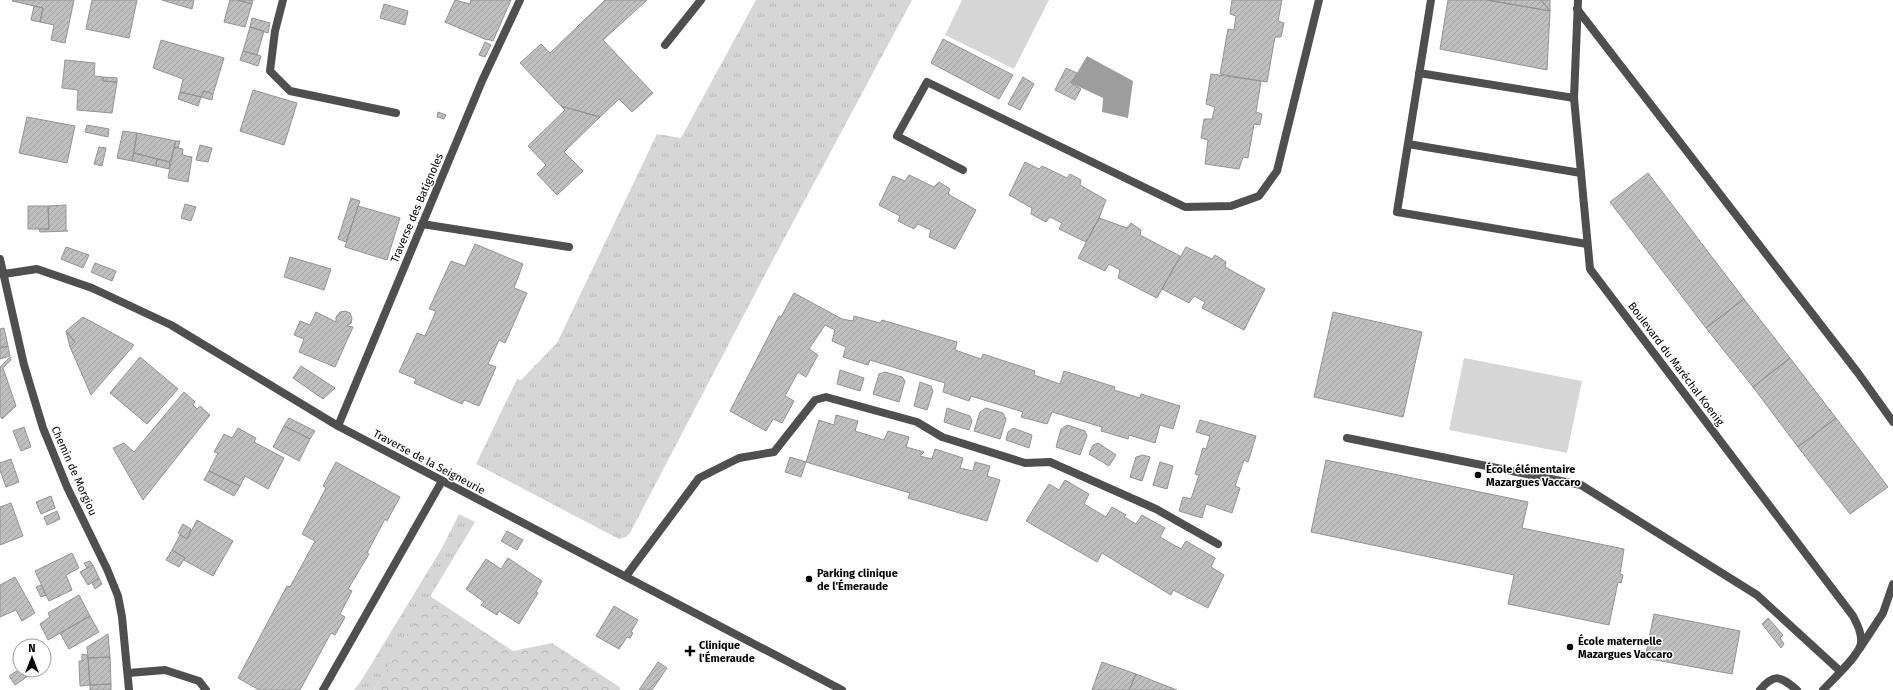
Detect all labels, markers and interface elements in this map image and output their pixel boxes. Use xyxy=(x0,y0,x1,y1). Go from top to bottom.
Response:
street label: Traverse des Batignoles xyxy=(388,151,446,265)
street label: Boulevard du Maréchal Koenig xyxy=(1625,300,1727,429)
street label: Chemin de Morgiou xyxy=(48,424,100,518)
street label: Traverse de la Seigneurie xyxy=(371,427,487,497)
place label: École élémentaire Mazargues Vaccaro xyxy=(1486,462,1581,489)
marker: École élémentaire Mazargues Vaccaro xyxy=(1473,470,1483,480)
place label: Parking clinique de l'Émeraude xyxy=(817,567,898,593)
marker: Parking clinique de l'Émeraude xyxy=(804,574,814,584)
place label: École maternelle Mazargues Vaccaro xyxy=(1578,634,1673,661)
north arrow xyxy=(12,638,52,678)
place label: Clinique l'Émeraude xyxy=(699,639,755,665)
text: N xyxy=(28,642,36,655)
marker: École maternelle Mazargues Vaccaro xyxy=(1565,642,1575,652)
marker: Clinique l'Émeraude xyxy=(684,645,696,657)

